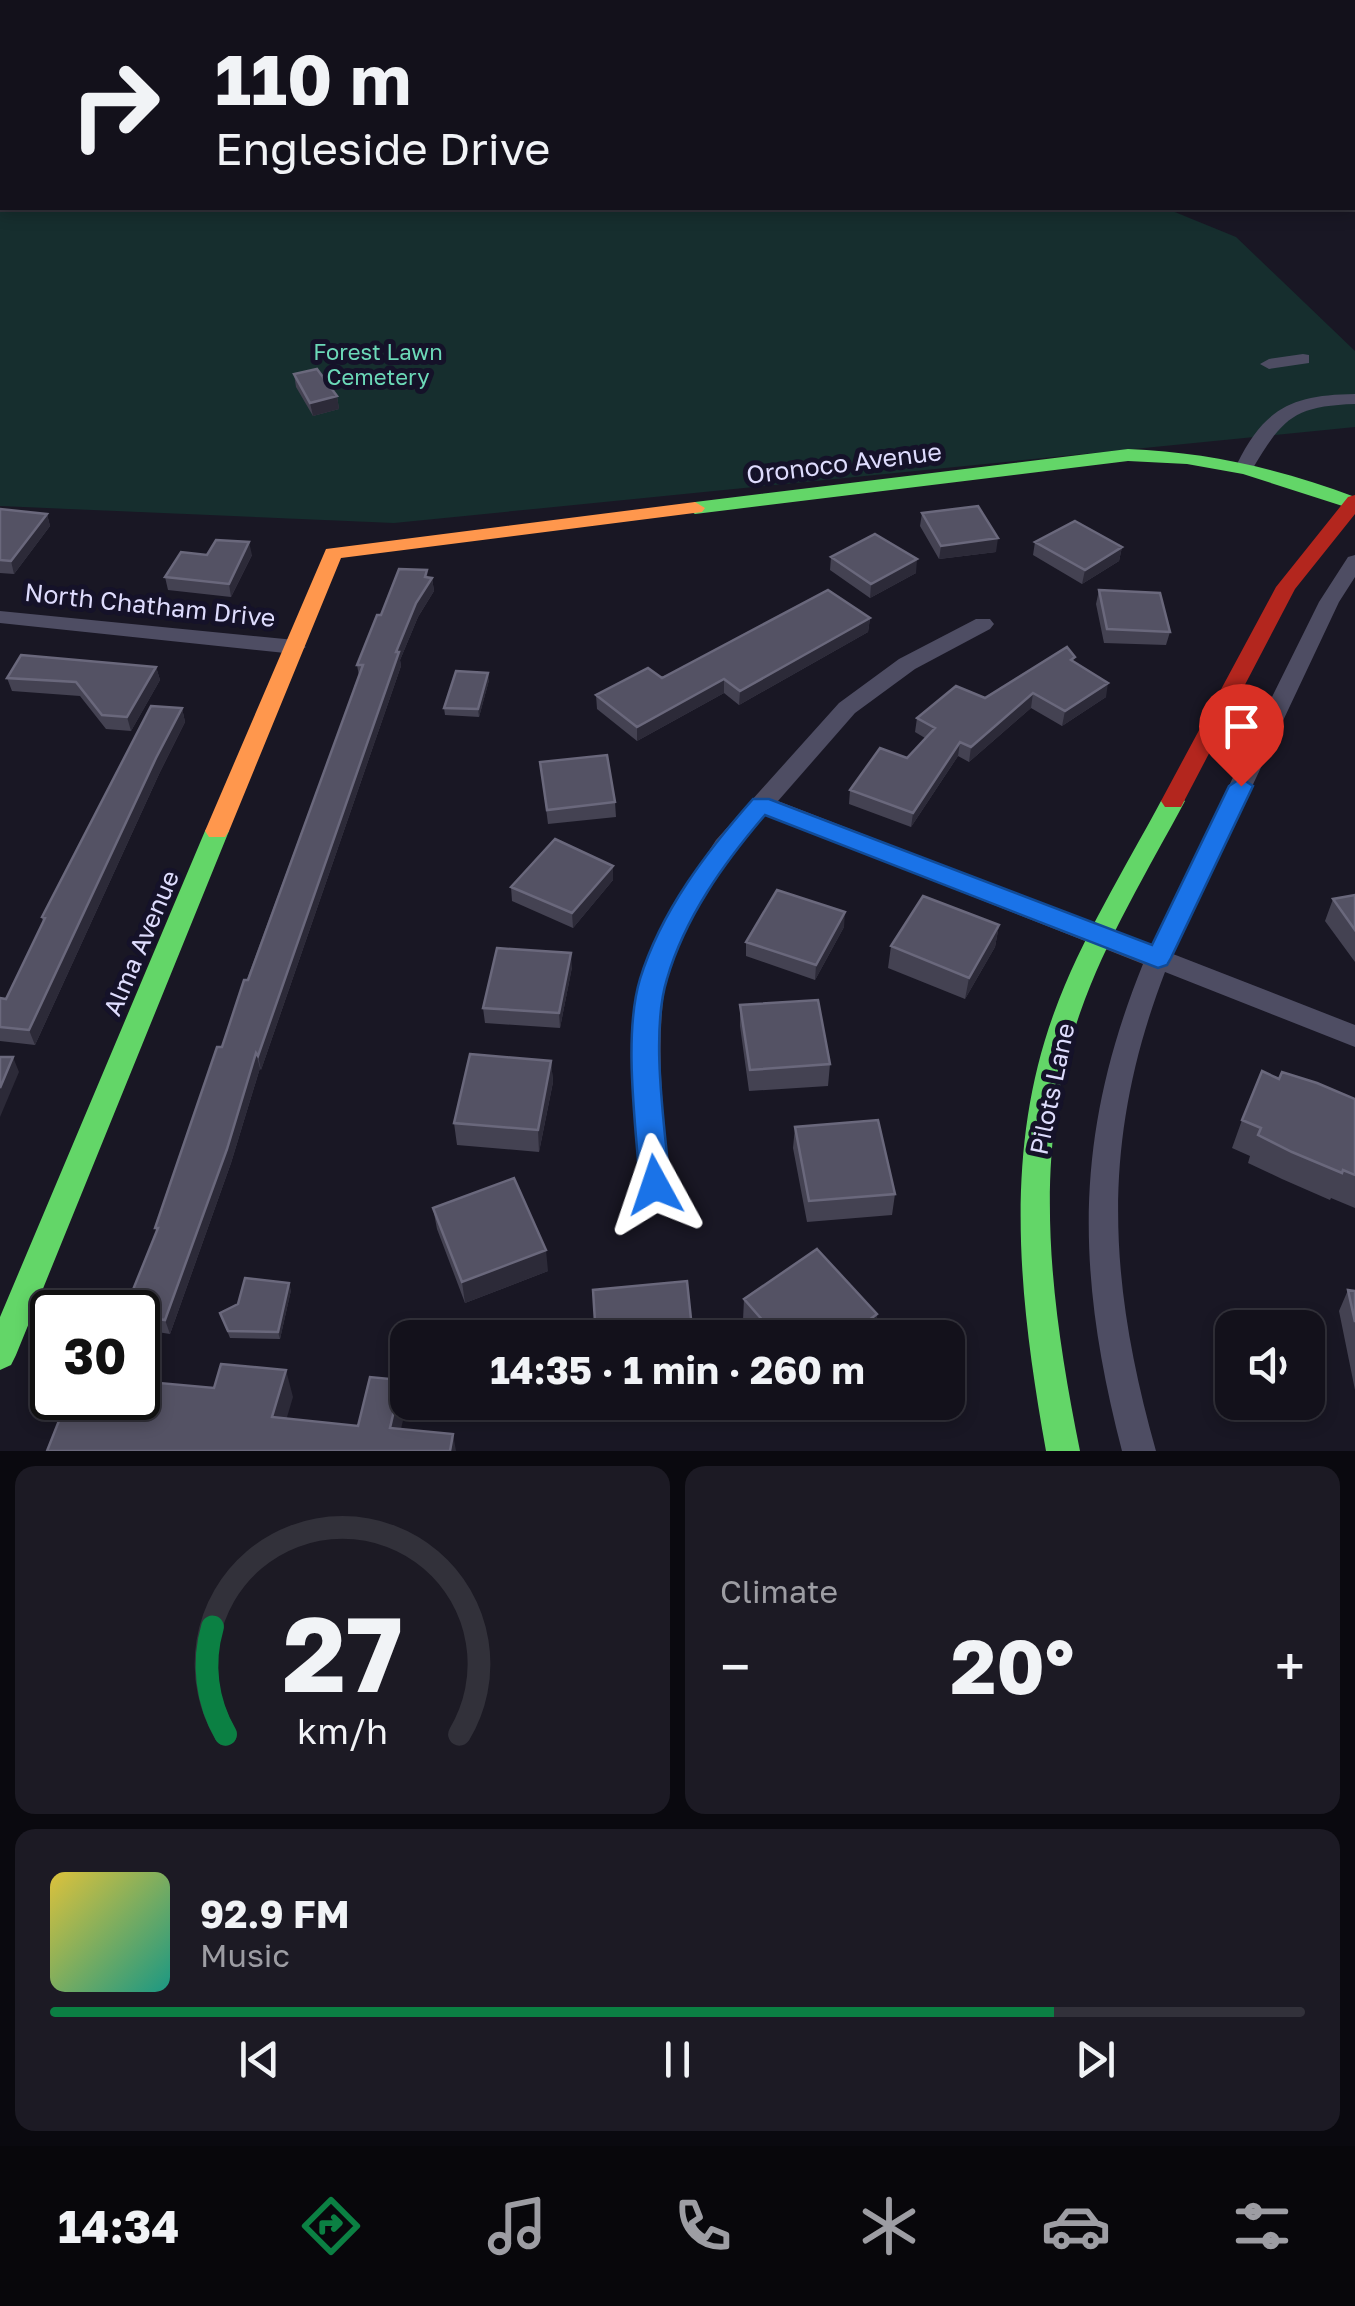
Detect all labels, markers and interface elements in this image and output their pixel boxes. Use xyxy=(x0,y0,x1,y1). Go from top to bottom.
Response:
text: 110 m xyxy=(215,36,411,120)
icon: right xyxy=(50,40,180,170)
text: Engleside Drive xyxy=(215,121,550,175)
park label: Forest Lawn Cemetery xyxy=(313,338,443,390)
street label: Oronoco Avenue xyxy=(745,435,943,490)
street label: North Chatham Drive xyxy=(23,576,277,633)
pin xyxy=(1199,684,1284,787)
icon: arrive xyxy=(1214,699,1269,754)
street label: Alma Avenue xyxy=(96,865,185,1020)
street label: Pilots Lane xyxy=(1022,1020,1081,1158)
position arrow xyxy=(603,1133,707,1237)
speed limit sign: 30 xyxy=(30,1290,160,1420)
map controls xyxy=(1215,1310,1325,1420)
button: sound xyxy=(1215,1310,1325,1420)
text: 14:35 · 1 min · 260 m xyxy=(490,1347,865,1392)
text: Climate xyxy=(720,1572,838,1610)
text: 27 xyxy=(282,1590,403,1715)
text: 20° xyxy=(951,1620,1074,1711)
text: − xyxy=(720,1633,750,1699)
text: + xyxy=(1275,1633,1305,1699)
text: km/h xyxy=(297,1709,388,1752)
text: 92.9 FM xyxy=(200,1891,350,1936)
text: Music xyxy=(200,1936,290,1974)
icon: previous xyxy=(232,2032,287,2087)
icon: pause xyxy=(650,2032,705,2087)
icon: next xyxy=(1068,2032,1123,2087)
icon: directions xyxy=(296,2191,366,2261)
icon: music xyxy=(482,2191,552,2261)
icon: phone xyxy=(668,2191,738,2261)
icon: climate xyxy=(854,2191,924,2261)
icon: car xyxy=(1041,2191,1111,2261)
icon: filters xyxy=(1227,2191,1297,2261)
text: 14:34 xyxy=(58,2199,179,2253)

